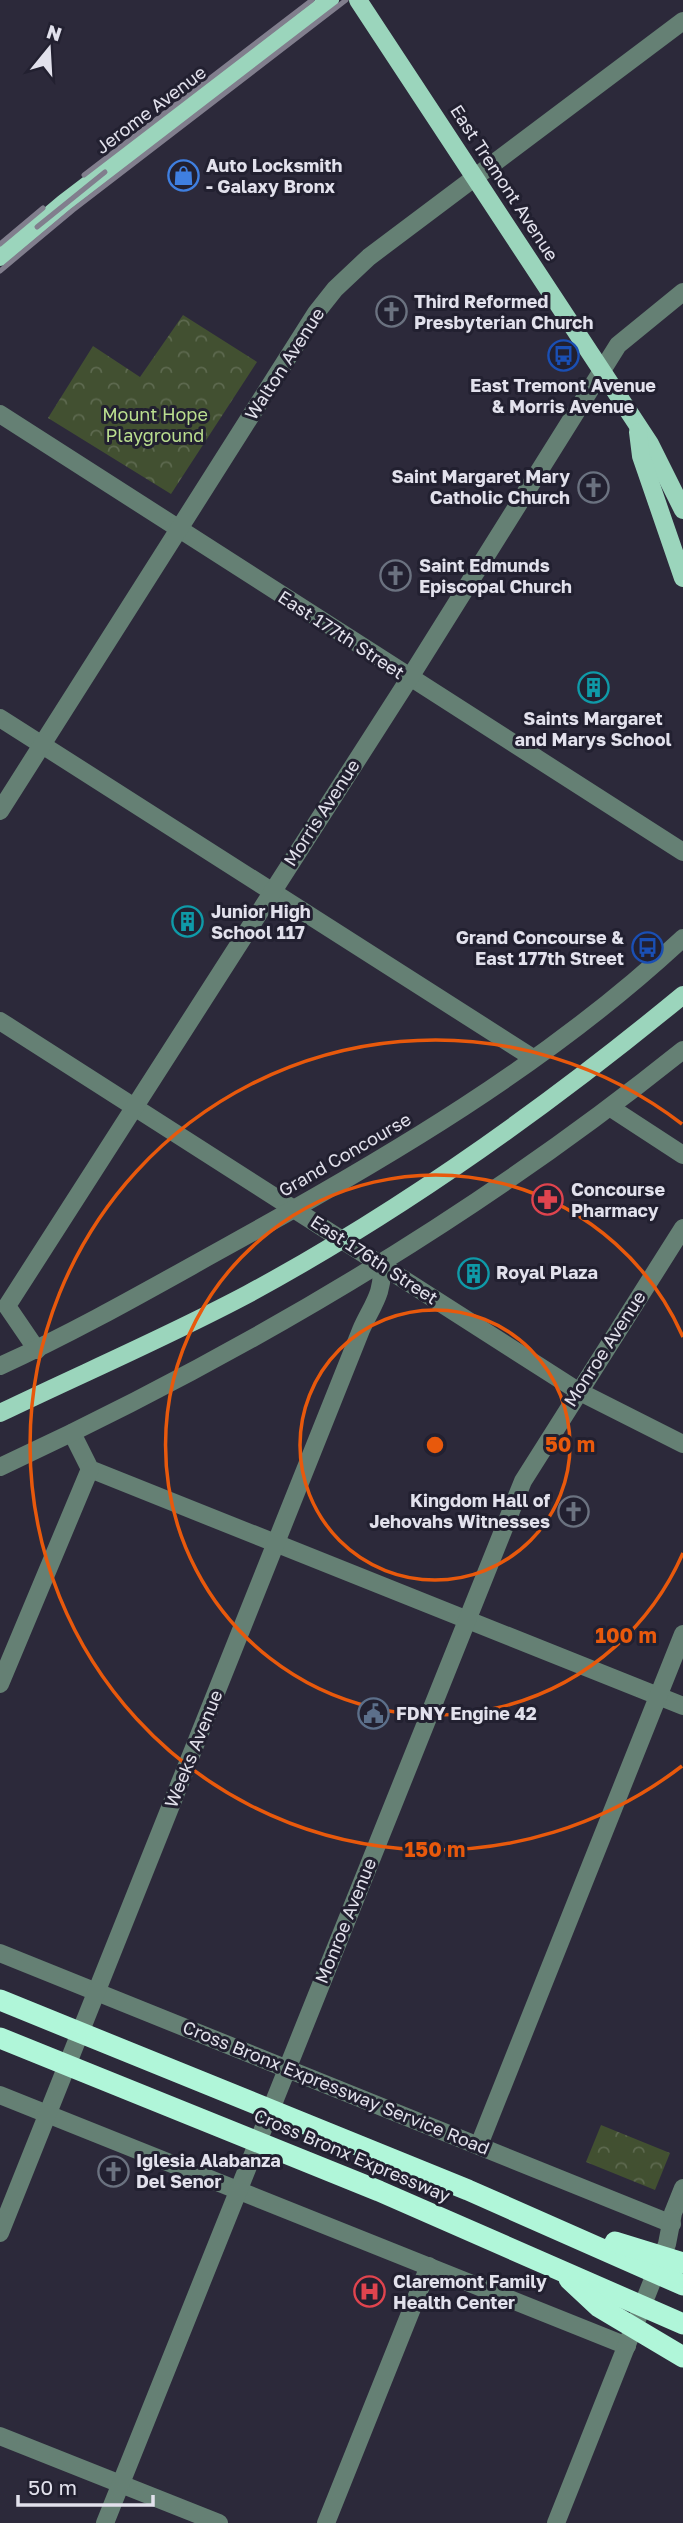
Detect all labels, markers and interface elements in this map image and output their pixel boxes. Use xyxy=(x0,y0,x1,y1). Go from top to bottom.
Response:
north arrow xyxy=(14,14,84,84)
text: N xyxy=(44,19,65,46)
street label: Jerome Avenue xyxy=(91,61,210,158)
street label: East Tremont Avenue xyxy=(446,100,564,265)
place label: Auto Locksmith - Galaxy Bronx xyxy=(206,154,342,197)
shop icon: Auto Locksmith - Galaxy Bronx xyxy=(166,159,200,193)
place label: Third Reformed Presbyterian Church xyxy=(414,290,593,333)
church icon: Third Reformed Presbyterian Church xyxy=(374,295,408,329)
street label: Walton Avenue xyxy=(240,303,329,424)
bus stop icon: East Tremont Avenue & Morris Avenue xyxy=(546,338,580,372)
place label: East Tremont Avenue & Morris Avenue xyxy=(470,374,656,417)
park label: Mount Hope Playground xyxy=(102,403,208,446)
place label: Saint Margaret Mary Catholic Church xyxy=(392,465,570,508)
church icon: Saint Margaret Mary Catholic Church xyxy=(576,470,610,504)
place label: Saint Edmunds Episcopal Church xyxy=(419,554,572,597)
church icon: Saint Edmunds Episcopal Church xyxy=(379,559,413,593)
street label: East 177th Street xyxy=(274,585,409,683)
building icon: Saints Margaret and Marys School xyxy=(576,671,610,705)
place label: Saints Margaret and Marys School xyxy=(515,707,671,750)
street label: Morris Avenue xyxy=(279,755,364,870)
place label: Junior High School 117 xyxy=(211,900,311,943)
building icon: Junior High School 117 xyxy=(171,905,205,939)
place label: Grand Concourse & East 177th Street xyxy=(456,926,624,969)
bus stop icon: Grand Concourse & East 177th Street xyxy=(630,931,664,965)
street label: Grand Concourse xyxy=(275,1107,414,1201)
place label: Concourse Pharmacy xyxy=(571,1178,665,1221)
pharmacy icon: Concourse Pharmacy xyxy=(531,1183,565,1217)
street label: East 176th Street xyxy=(307,1210,442,1309)
building icon: Royal Plaza xyxy=(456,1256,490,1290)
place label: Royal Plaza xyxy=(496,1261,598,1283)
street label: Monroe Avenue xyxy=(559,1286,650,1410)
text: 50 m xyxy=(545,1431,595,1457)
centre of rings xyxy=(423,1433,447,1457)
place label: Kingdom Hall of Jehovahs Witnesses xyxy=(369,1489,550,1532)
church icon: Kingdom Hall of Jehovahs Witnesses xyxy=(556,1494,590,1528)
text: 100 m xyxy=(595,1622,657,1648)
street label: Weeks Avenue xyxy=(159,1686,227,1811)
public building icon: FDNY Engine 42 xyxy=(356,1697,390,1731)
place label: FDNY Engine 42 xyxy=(396,1702,537,1724)
text: 150 m xyxy=(405,1836,465,1862)
street label: Monroe Avenue xyxy=(310,1855,380,1987)
street label: Cross Bronx Expressway Service Road xyxy=(180,2016,492,2160)
street label: Cross Bronx Expressway xyxy=(251,2105,453,2207)
place label: Iglesia Alabanza Del Senor xyxy=(136,2149,281,2192)
church icon: Iglesia Alabanza Del Senor xyxy=(96,2154,130,2188)
place label: Claremont Family Health Center xyxy=(393,2270,547,2313)
hospital icon: Claremont Family Health Center xyxy=(353,2275,387,2309)
scale bar xyxy=(18,2464,152,2508)
text: 50 m xyxy=(28,2474,77,2500)

